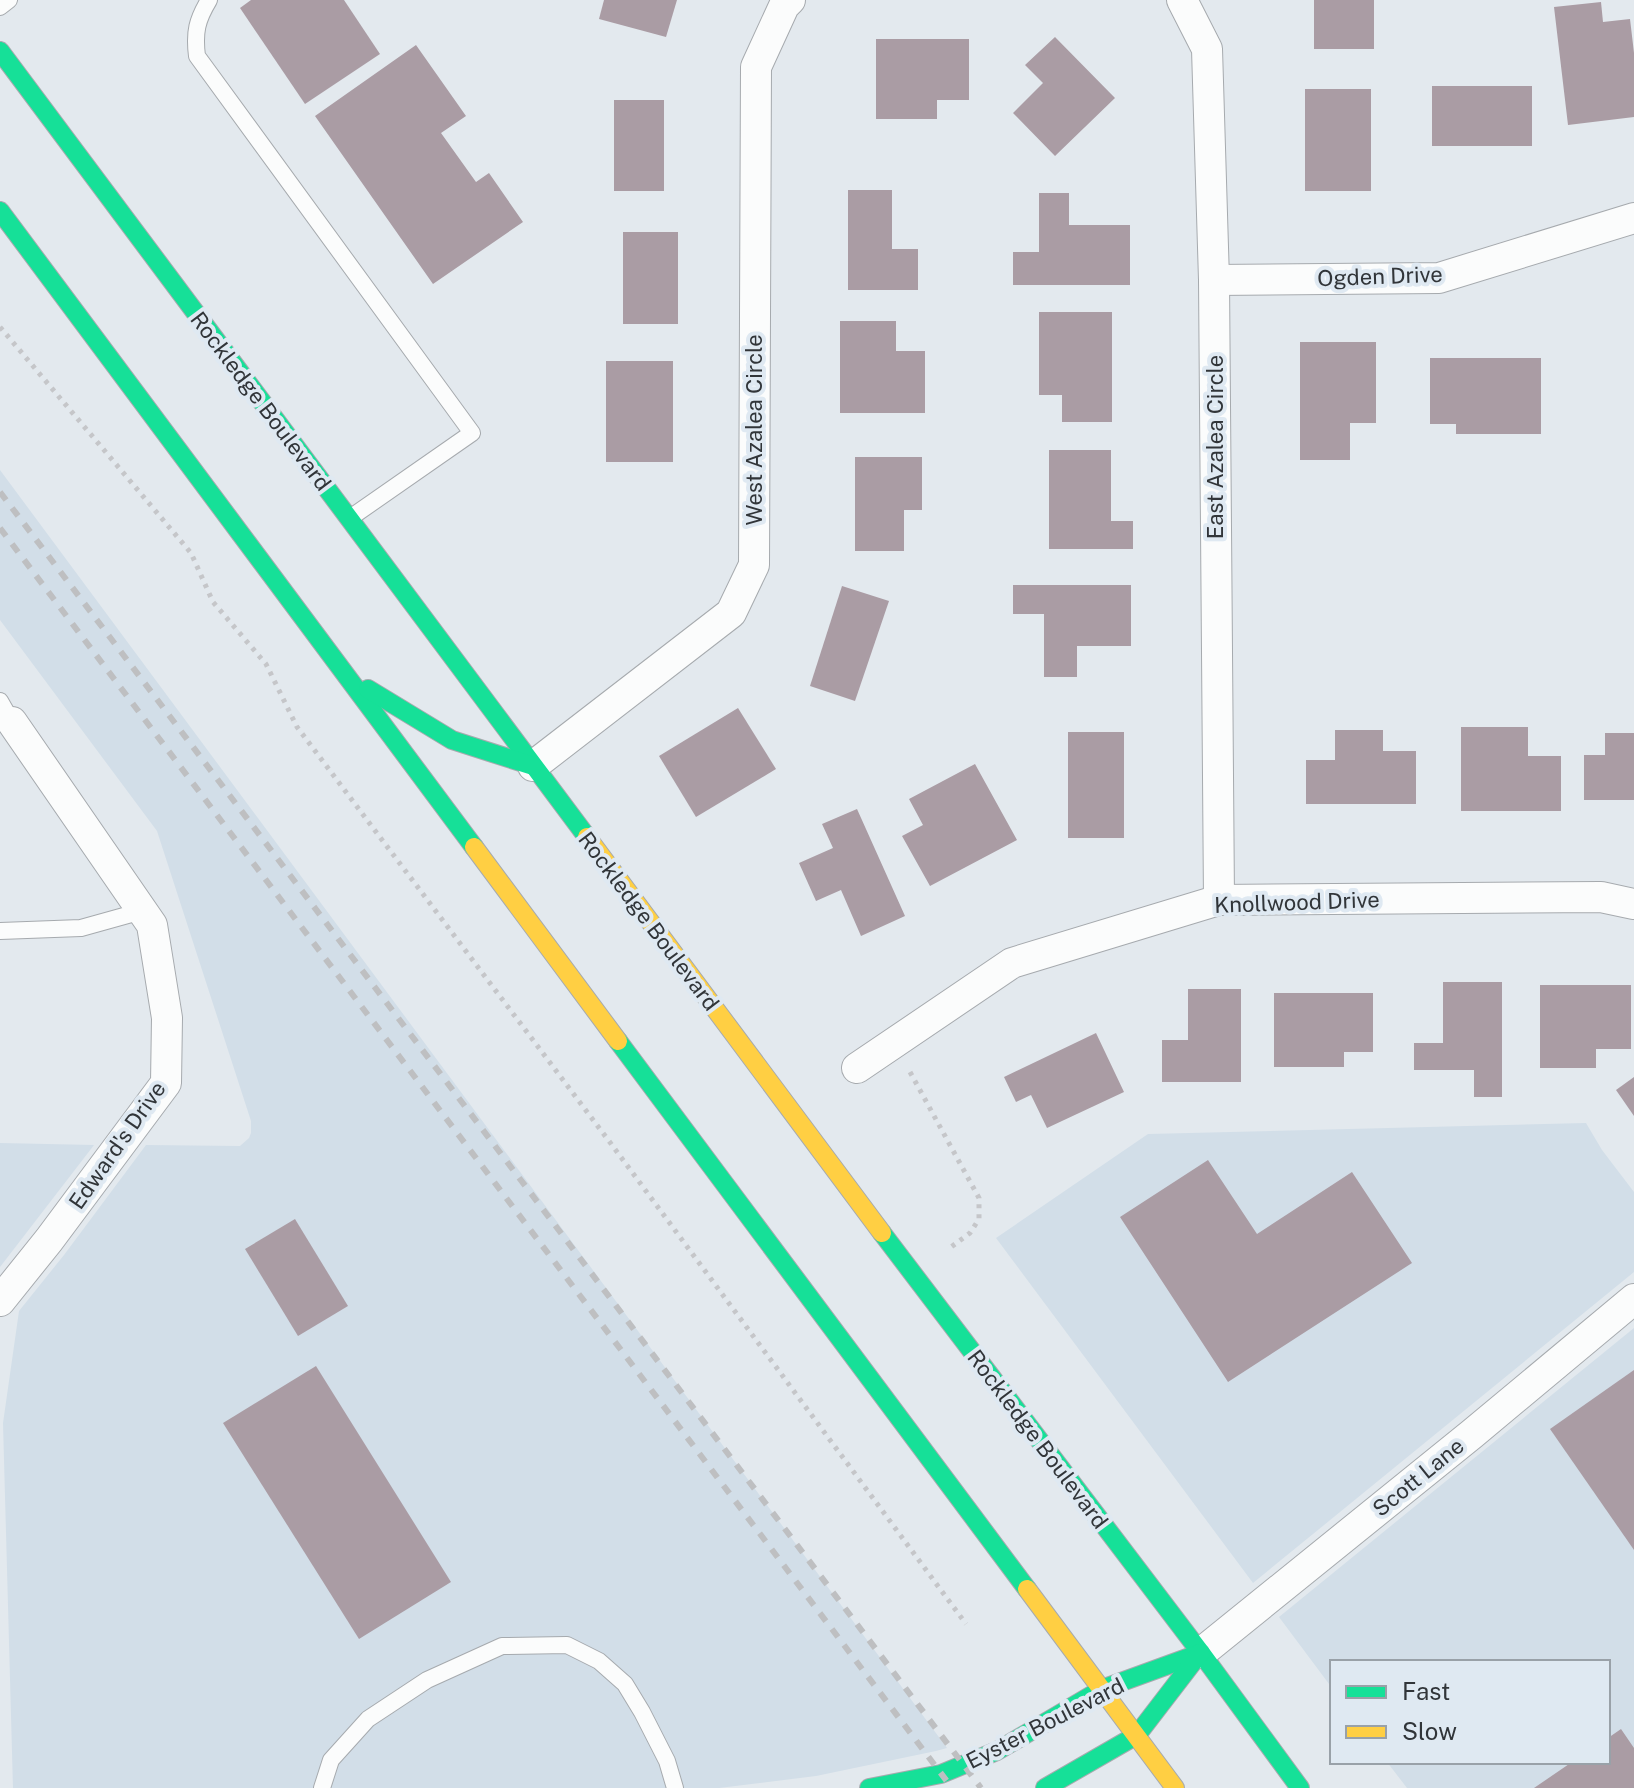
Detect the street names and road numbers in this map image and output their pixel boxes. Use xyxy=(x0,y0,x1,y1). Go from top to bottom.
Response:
street label: Ogden Drive xyxy=(1317,261,1443,291)
street label: Rockledge Boulevard xyxy=(185,307,337,495)
street label: West Azalea Circle xyxy=(741,334,767,526)
street label: East Azalea Circle xyxy=(1202,355,1228,539)
street label: Rockledge Boulevard xyxy=(573,827,725,1015)
street label: Knollwood Drive xyxy=(1214,886,1380,918)
street label: Edward's Drive xyxy=(63,1076,171,1214)
street label: Rockledge Boulevard xyxy=(962,1345,1114,1533)
street label: Scott Lane xyxy=(1367,1432,1469,1522)
street label: Eyster Boulevard xyxy=(962,1672,1128,1774)

